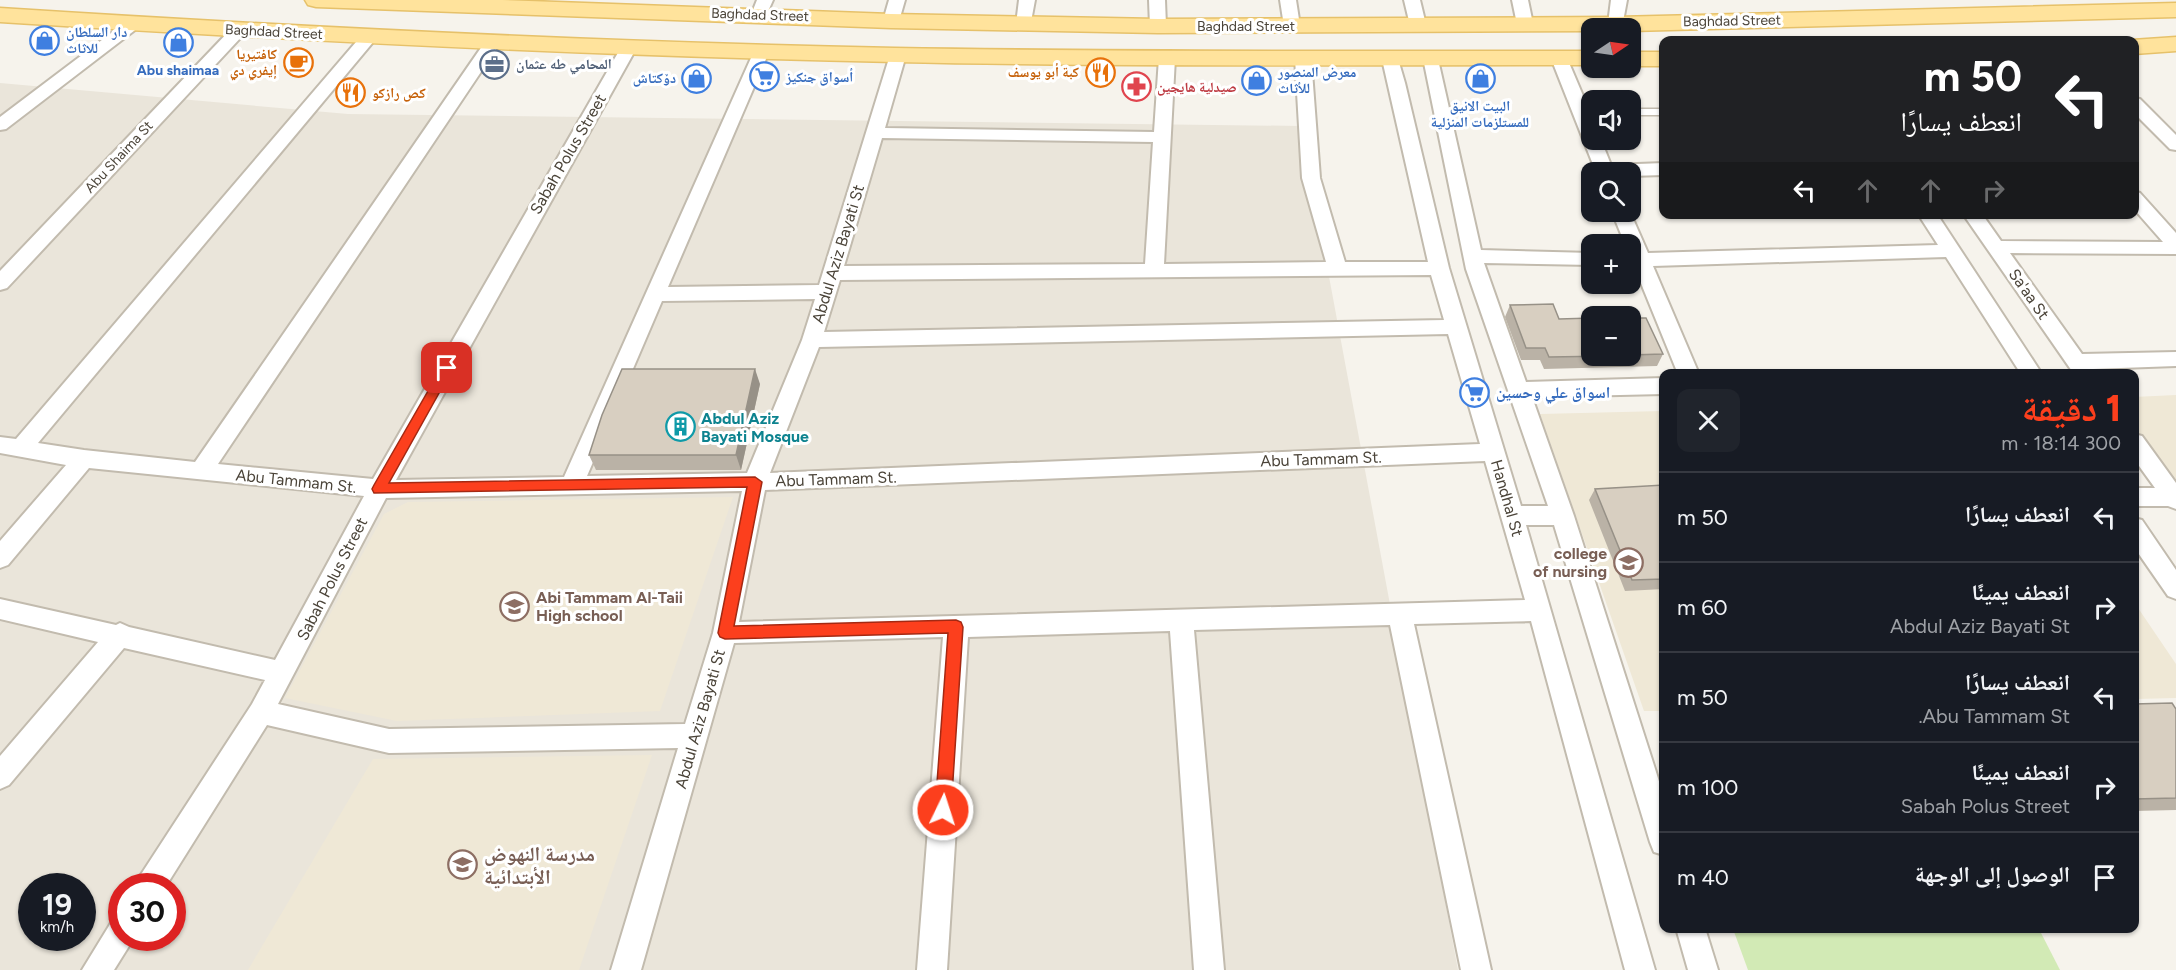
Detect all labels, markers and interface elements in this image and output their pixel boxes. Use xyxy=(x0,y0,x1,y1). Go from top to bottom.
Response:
street label: Baghdad Street xyxy=(711,5,809,25)
street label: Baghdad Street xyxy=(1683,12,1781,30)
street label: Baghdad Street xyxy=(1197,18,1295,35)
north arrow xyxy=(1581,18,1641,78)
map controls xyxy=(1581,18,1641,366)
street label: Baghdad Street xyxy=(225,21,323,43)
shop icon: دار السلطان للاثاث xyxy=(29,24,61,56)
place label: دار السلطان للاثاث xyxy=(66,24,127,57)
shop icon: Abu shaimaa xyxy=(162,27,194,59)
place label: كافتيريا إيفري دي xyxy=(230,46,277,81)
cafe icon: كافتيريا إيفري دي xyxy=(282,46,314,78)
office icon: المحامي طه عثمان xyxy=(479,48,511,80)
text: 50 m xyxy=(1924,51,2022,102)
place label: المحامي طه عثمان xyxy=(516,56,612,75)
restaurant icon: كبة أبو يوسف xyxy=(1084,56,1116,88)
icon: left xyxy=(2043,60,2121,138)
supermarket icon: أسواق جنكيز xyxy=(749,61,781,93)
place label: Abu shaimaa xyxy=(137,62,219,79)
shop icon: دۆکتاش xyxy=(681,62,713,94)
place label: كبة أبو يوسف xyxy=(1008,63,1079,81)
shop icon: البيت الانيق للمستلزمات المنزلية xyxy=(1464,63,1496,95)
shop icon: معرض المنصور للأثاث xyxy=(1241,64,1273,96)
place label: معرض المنصور للأثاث xyxy=(1277,64,1356,97)
place label: أسواق جنكيز xyxy=(785,68,853,86)
place label: دۆکتاش xyxy=(633,70,676,87)
pharmacy icon: صيدلية هايجين xyxy=(1120,71,1152,103)
restaurant icon: كص رازكو xyxy=(335,77,367,109)
place label: صيدلية هايجين xyxy=(1157,79,1237,96)
place label: كص رازكو xyxy=(372,85,426,102)
button: sound xyxy=(1581,90,1641,150)
street label: Sabah Polus Street xyxy=(526,91,610,217)
place label: البيت الانيق للمستلزمات المنزلية xyxy=(1431,98,1529,131)
text: انعطف يسارًا xyxy=(1900,105,2022,138)
street label: Abu Shaima St xyxy=(81,118,157,196)
button: search xyxy=(1581,162,1641,222)
icon: left xyxy=(1788,174,1821,207)
icon: ahead xyxy=(1851,174,1884,207)
icon: ahead xyxy=(1914,174,1947,207)
icon: right xyxy=(1977,174,2010,207)
street label: Abdul Aziz Bayati St xyxy=(808,182,868,326)
button: + xyxy=(1581,234,1641,294)
street label: Sa'aa St xyxy=(2005,265,2053,323)
button: − xyxy=(1581,306,1641,366)
pin xyxy=(421,342,472,393)
icon: arrive xyxy=(430,351,463,384)
supermarket icon: اسواق علي وحسين xyxy=(1459,376,1491,408)
place label: اسواق علي وحسين xyxy=(1496,383,1610,404)
text: 1 دقيقة xyxy=(2022,387,2121,430)
button: close xyxy=(1677,389,1740,452)
place label: Abdul Aziz Bayati Mosque xyxy=(701,409,809,446)
building icon: Abdul Aziz Bayati Mosque xyxy=(664,411,696,443)
text: 300 m · 18:14 xyxy=(2001,431,2121,455)
street label: Abu Tammam St. xyxy=(1260,447,1382,471)
street label: Handhal St xyxy=(1487,457,1527,539)
street label: Abu Tammam St. xyxy=(235,465,357,497)
street label: Abu Tammam St. xyxy=(775,467,897,491)
text: انعطف يسارًا xyxy=(1965,501,2070,528)
icon: left xyxy=(2088,501,2121,534)
text: 50 m xyxy=(1677,504,1728,531)
street label: Sabah Polus Street xyxy=(293,514,371,644)
place label: college of nursing xyxy=(1533,544,1607,581)
school or university icon: college of nursing xyxy=(1612,546,1644,578)
text: انعطف يمينًا xyxy=(1971,579,2070,606)
place label: Abi Tammam Al-Taii High school xyxy=(536,588,683,625)
school or university icon: Abi Tammam Al-Taii High school xyxy=(499,590,531,622)
icon: right xyxy=(2088,591,2121,624)
text: 60 m xyxy=(1677,594,1728,621)
text: Abdul Aziz Bayati St xyxy=(1890,614,2070,638)
street label: Abdul Aziz Bayati St xyxy=(671,647,729,791)
text: انعطف يسارًا xyxy=(1965,669,2070,696)
icon: left xyxy=(2088,681,2121,714)
text: 50 m xyxy=(1677,684,1728,711)
text: Abu Tammam St. xyxy=(1918,704,2070,728)
text: انعطف يمينًا xyxy=(1971,759,2070,786)
icon: right xyxy=(2088,771,2121,804)
text: 100 m xyxy=(1677,774,1738,801)
position arrow xyxy=(911,778,975,842)
text: Sabah Polus Street xyxy=(1901,794,2070,818)
place label: مدرسة النهوض الأبتدائية xyxy=(484,842,595,889)
school or university icon: مدرسة النهوض الأبتدائية xyxy=(447,849,479,881)
text: الوصول إلى الوجهة xyxy=(1915,861,2070,888)
icon: arrive xyxy=(2088,861,2121,894)
text: 40 m xyxy=(1677,864,1729,891)
speed limit sign: 30 xyxy=(108,873,186,951)
text: 19 xyxy=(42,886,72,923)
text: km/h xyxy=(40,918,74,936)

